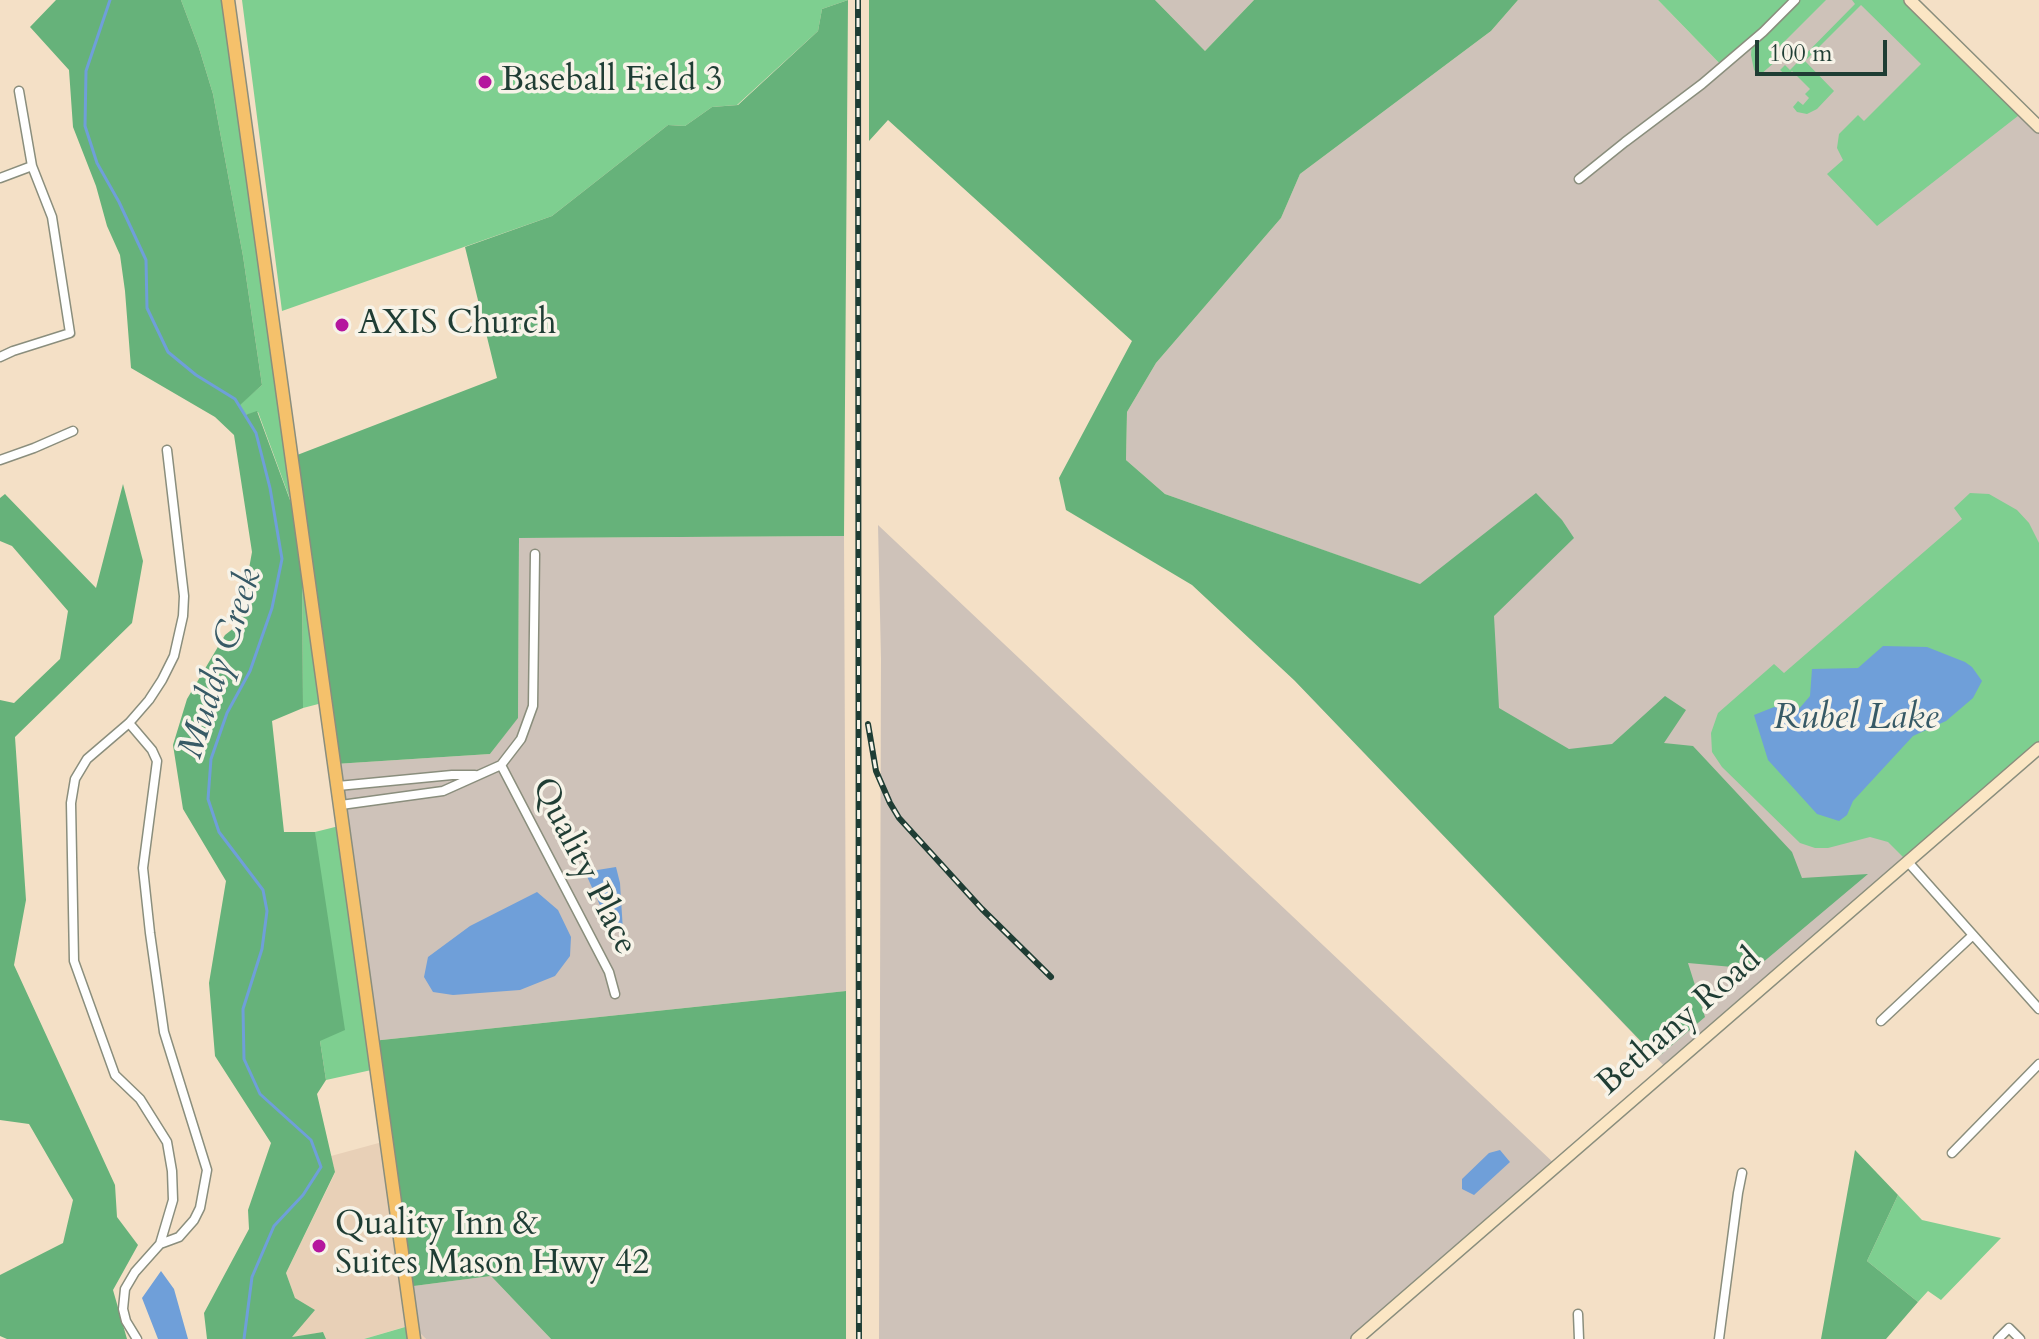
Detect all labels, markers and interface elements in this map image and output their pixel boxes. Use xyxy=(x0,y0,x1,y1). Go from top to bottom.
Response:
scale bar xyxy=(1759,24,1891,74)
text: 100 m xyxy=(1769,37,1833,70)
place label: Baseball Field 3 xyxy=(501,62,723,102)
marker: Baseball Field 3 xyxy=(476,73,494,91)
place label: AXIS Church xyxy=(358,305,557,345)
marker: AXIS Church xyxy=(333,316,351,334)
water label: Muddy Creek xyxy=(171,564,273,764)
water label: Rubel Lake xyxy=(1774,698,1938,742)
street label: Quality Place xyxy=(521,772,645,962)
street label: Bethany Road xyxy=(1590,941,1770,1105)
place label: Quality Inn & Suites Mason Hwy 42 xyxy=(335,1206,649,1286)
marker: Quality Inn & Suites Mason Hwy 42 xyxy=(310,1237,328,1255)

